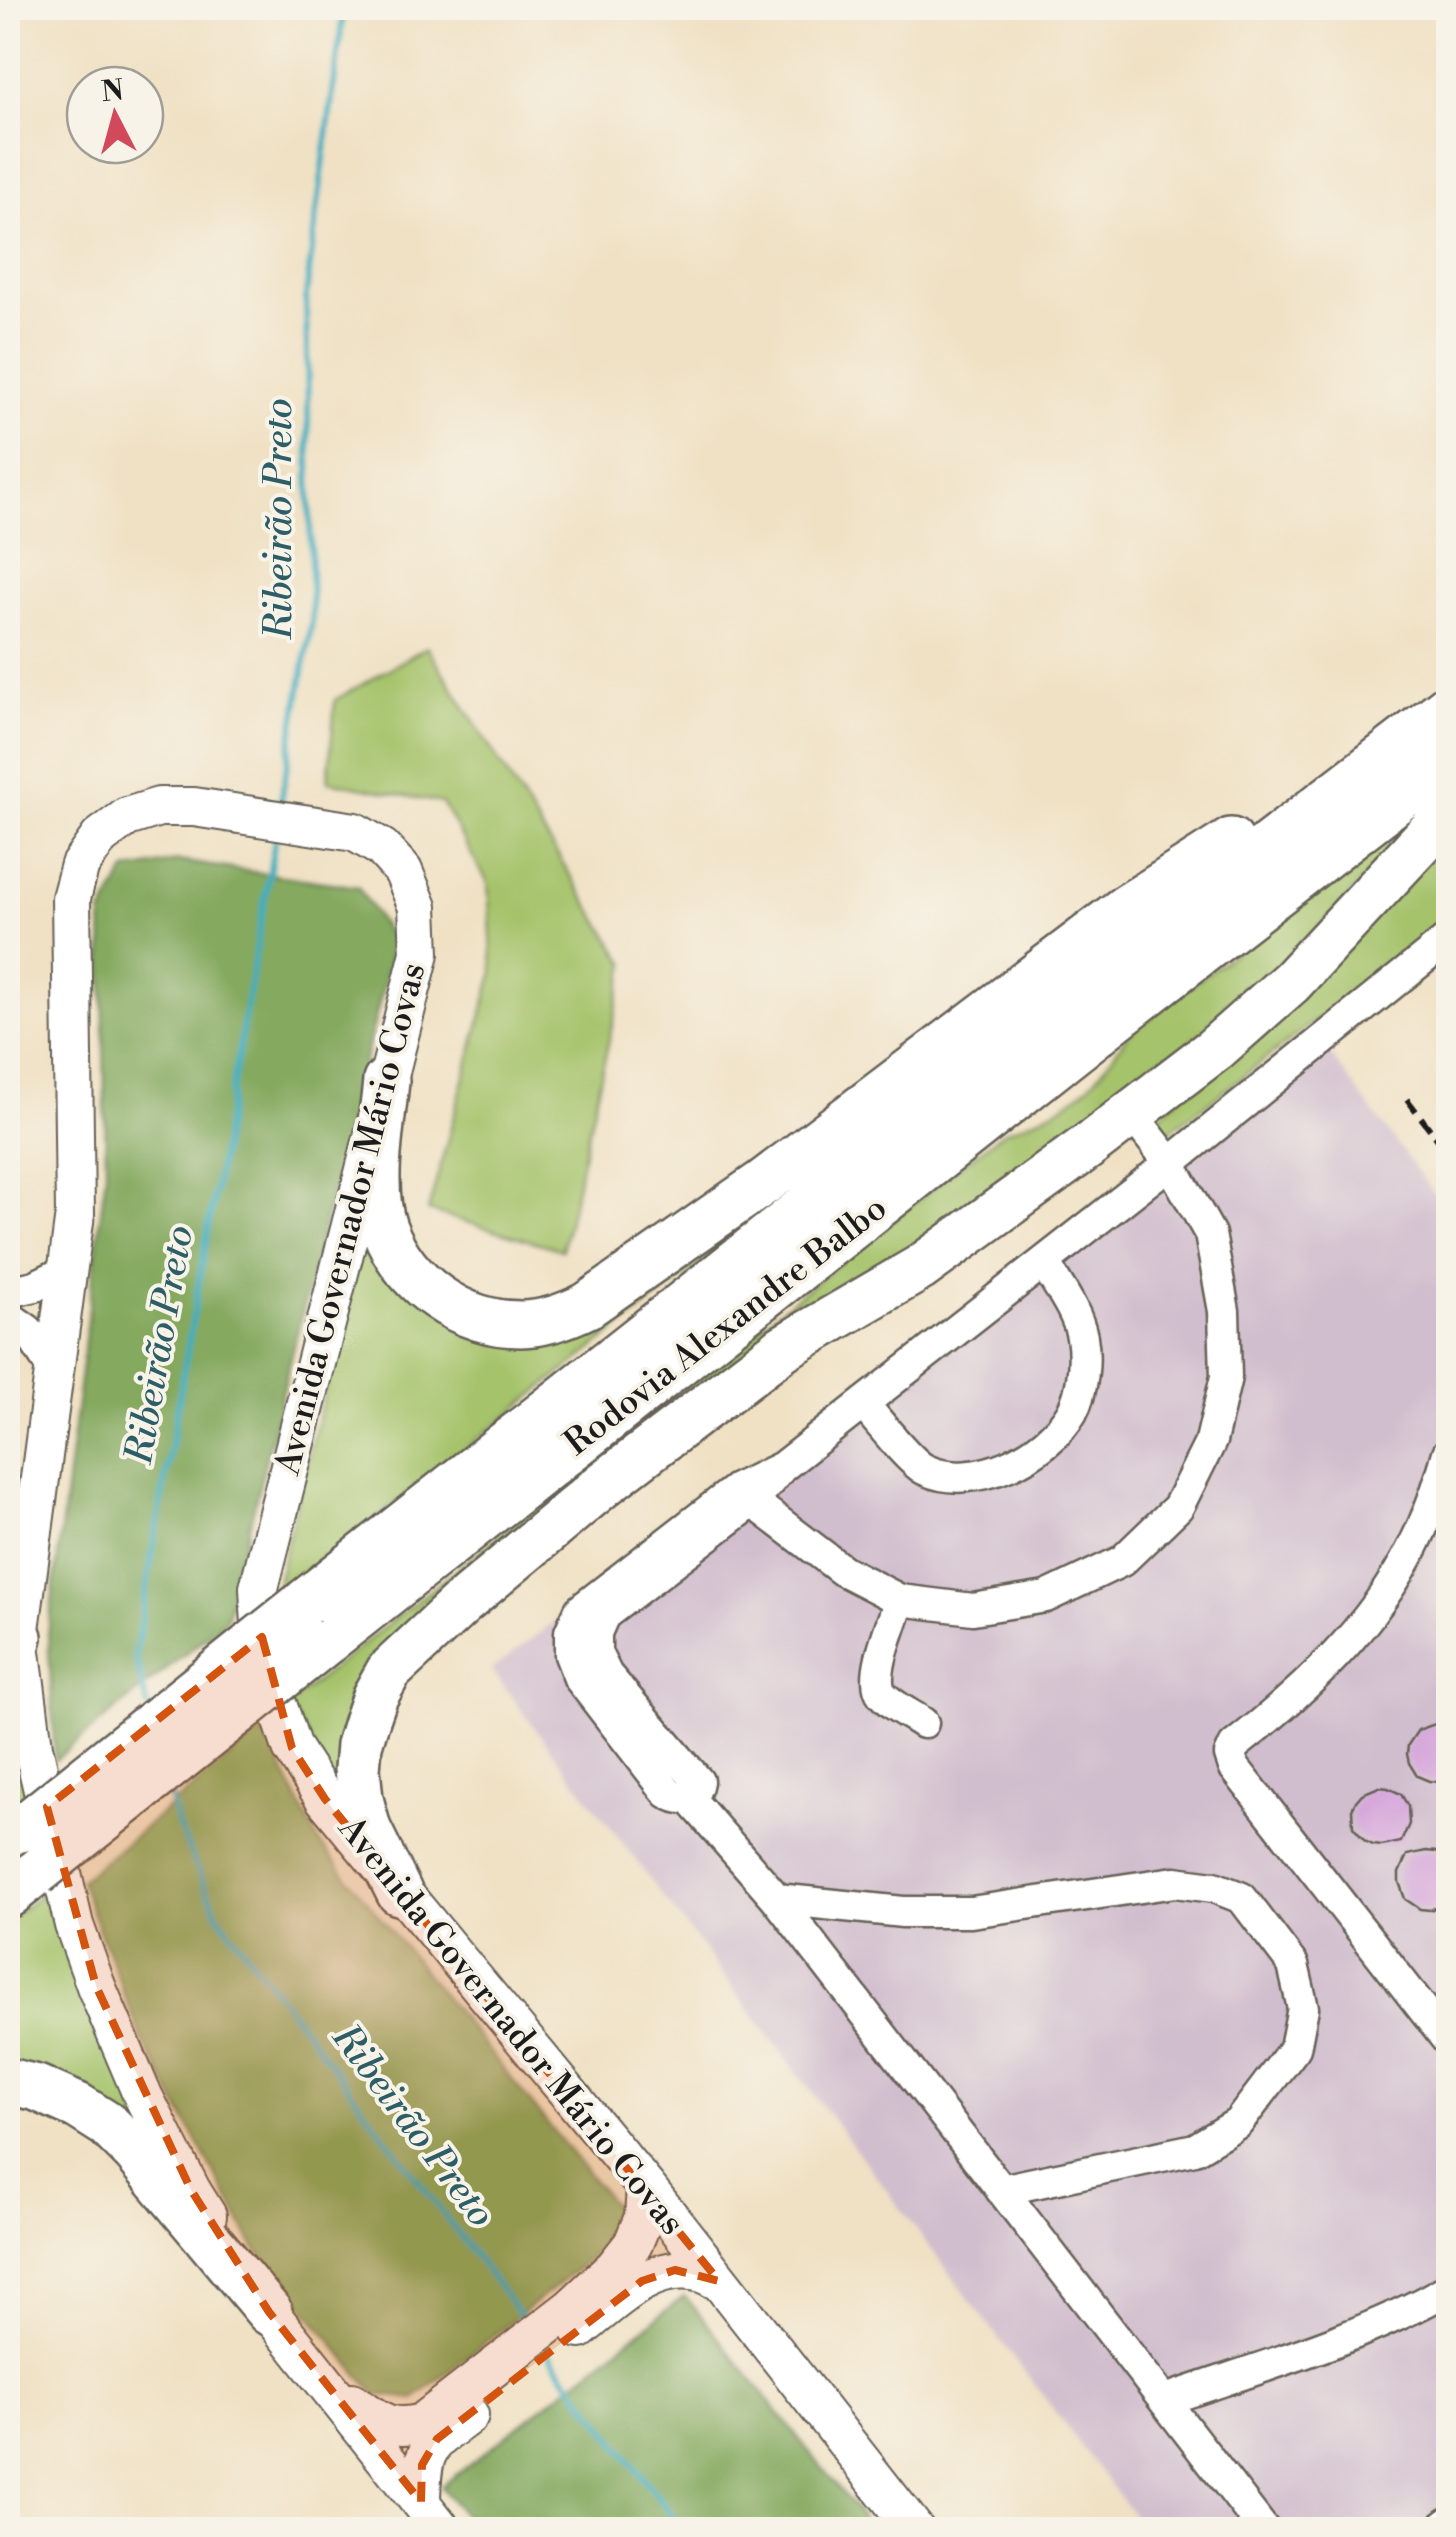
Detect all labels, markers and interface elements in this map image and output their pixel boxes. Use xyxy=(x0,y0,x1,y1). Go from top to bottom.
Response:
north arrow xyxy=(65,65,165,165)
text: N xyxy=(100,73,125,110)
water label: Ribeirão Preto xyxy=(256,398,303,641)
street label: Avenida Governador Mário Covas xyxy=(266,959,435,1480)
street label: Rodovia Alexandre Balbo xyxy=(556,1187,896,1465)
water label: Ribeirão Preto xyxy=(116,1222,204,1469)
street label: Avenida Governador Mário Covas xyxy=(328,1807,693,2244)
water label: Ribeirão Preto xyxy=(321,2015,504,2237)

